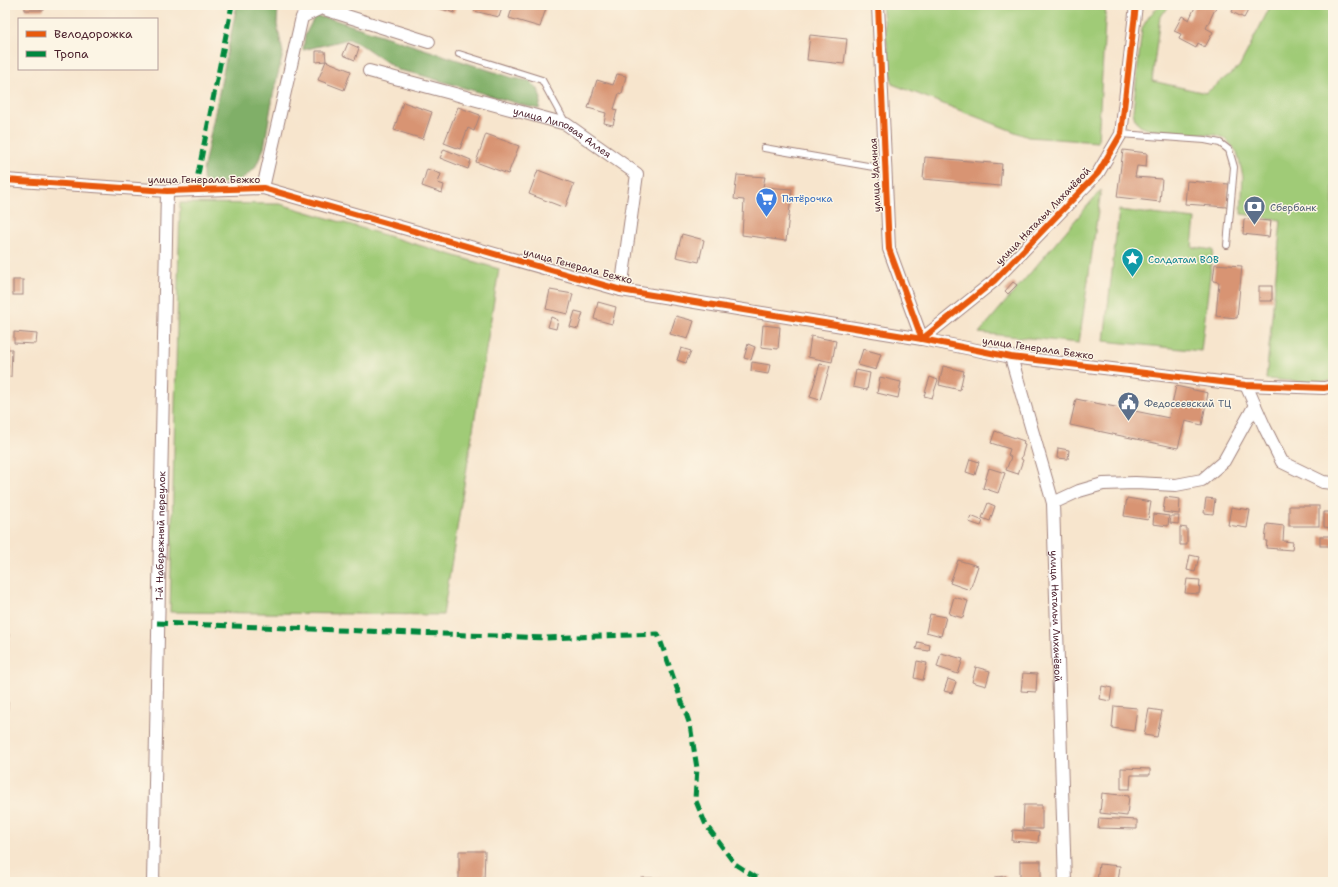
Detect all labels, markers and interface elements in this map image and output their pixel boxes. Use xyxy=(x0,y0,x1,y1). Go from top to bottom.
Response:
legend xyxy=(18,18,158,70)
text: Велодорожка xyxy=(54,26,133,42)
text: Тропа xyxy=(54,46,89,62)
street label: улица Липовая Аллея xyxy=(512,104,614,161)
street label: улица Удачная xyxy=(867,138,883,212)
street label: улица Натальи Лихачёвой xyxy=(993,164,1094,268)
street label: улица Генерала Бежко xyxy=(148,173,260,186)
supermarket icon: Пятёрочка xyxy=(753,185,779,218)
place label: Пятёрочка xyxy=(782,192,833,205)
bank icon: Сбербанк xyxy=(1242,194,1268,227)
place label: Сбербанк xyxy=(1270,201,1317,214)
street label: улица Генерала Бежко xyxy=(522,245,634,287)
place icon: Солдатам ВОВ xyxy=(1120,246,1146,279)
place label: Солдатам ВОВ xyxy=(1148,253,1219,266)
street label: улица Генерала Бежко xyxy=(981,334,1095,362)
public building icon: Федосеевский ТЦ xyxy=(1115,390,1141,423)
place label: Федосеевский ТЦ xyxy=(1144,397,1231,410)
street label: 1-й Набережный переулок xyxy=(152,470,168,601)
street label: улица Натальи Лихачёвой xyxy=(1048,550,1065,682)

